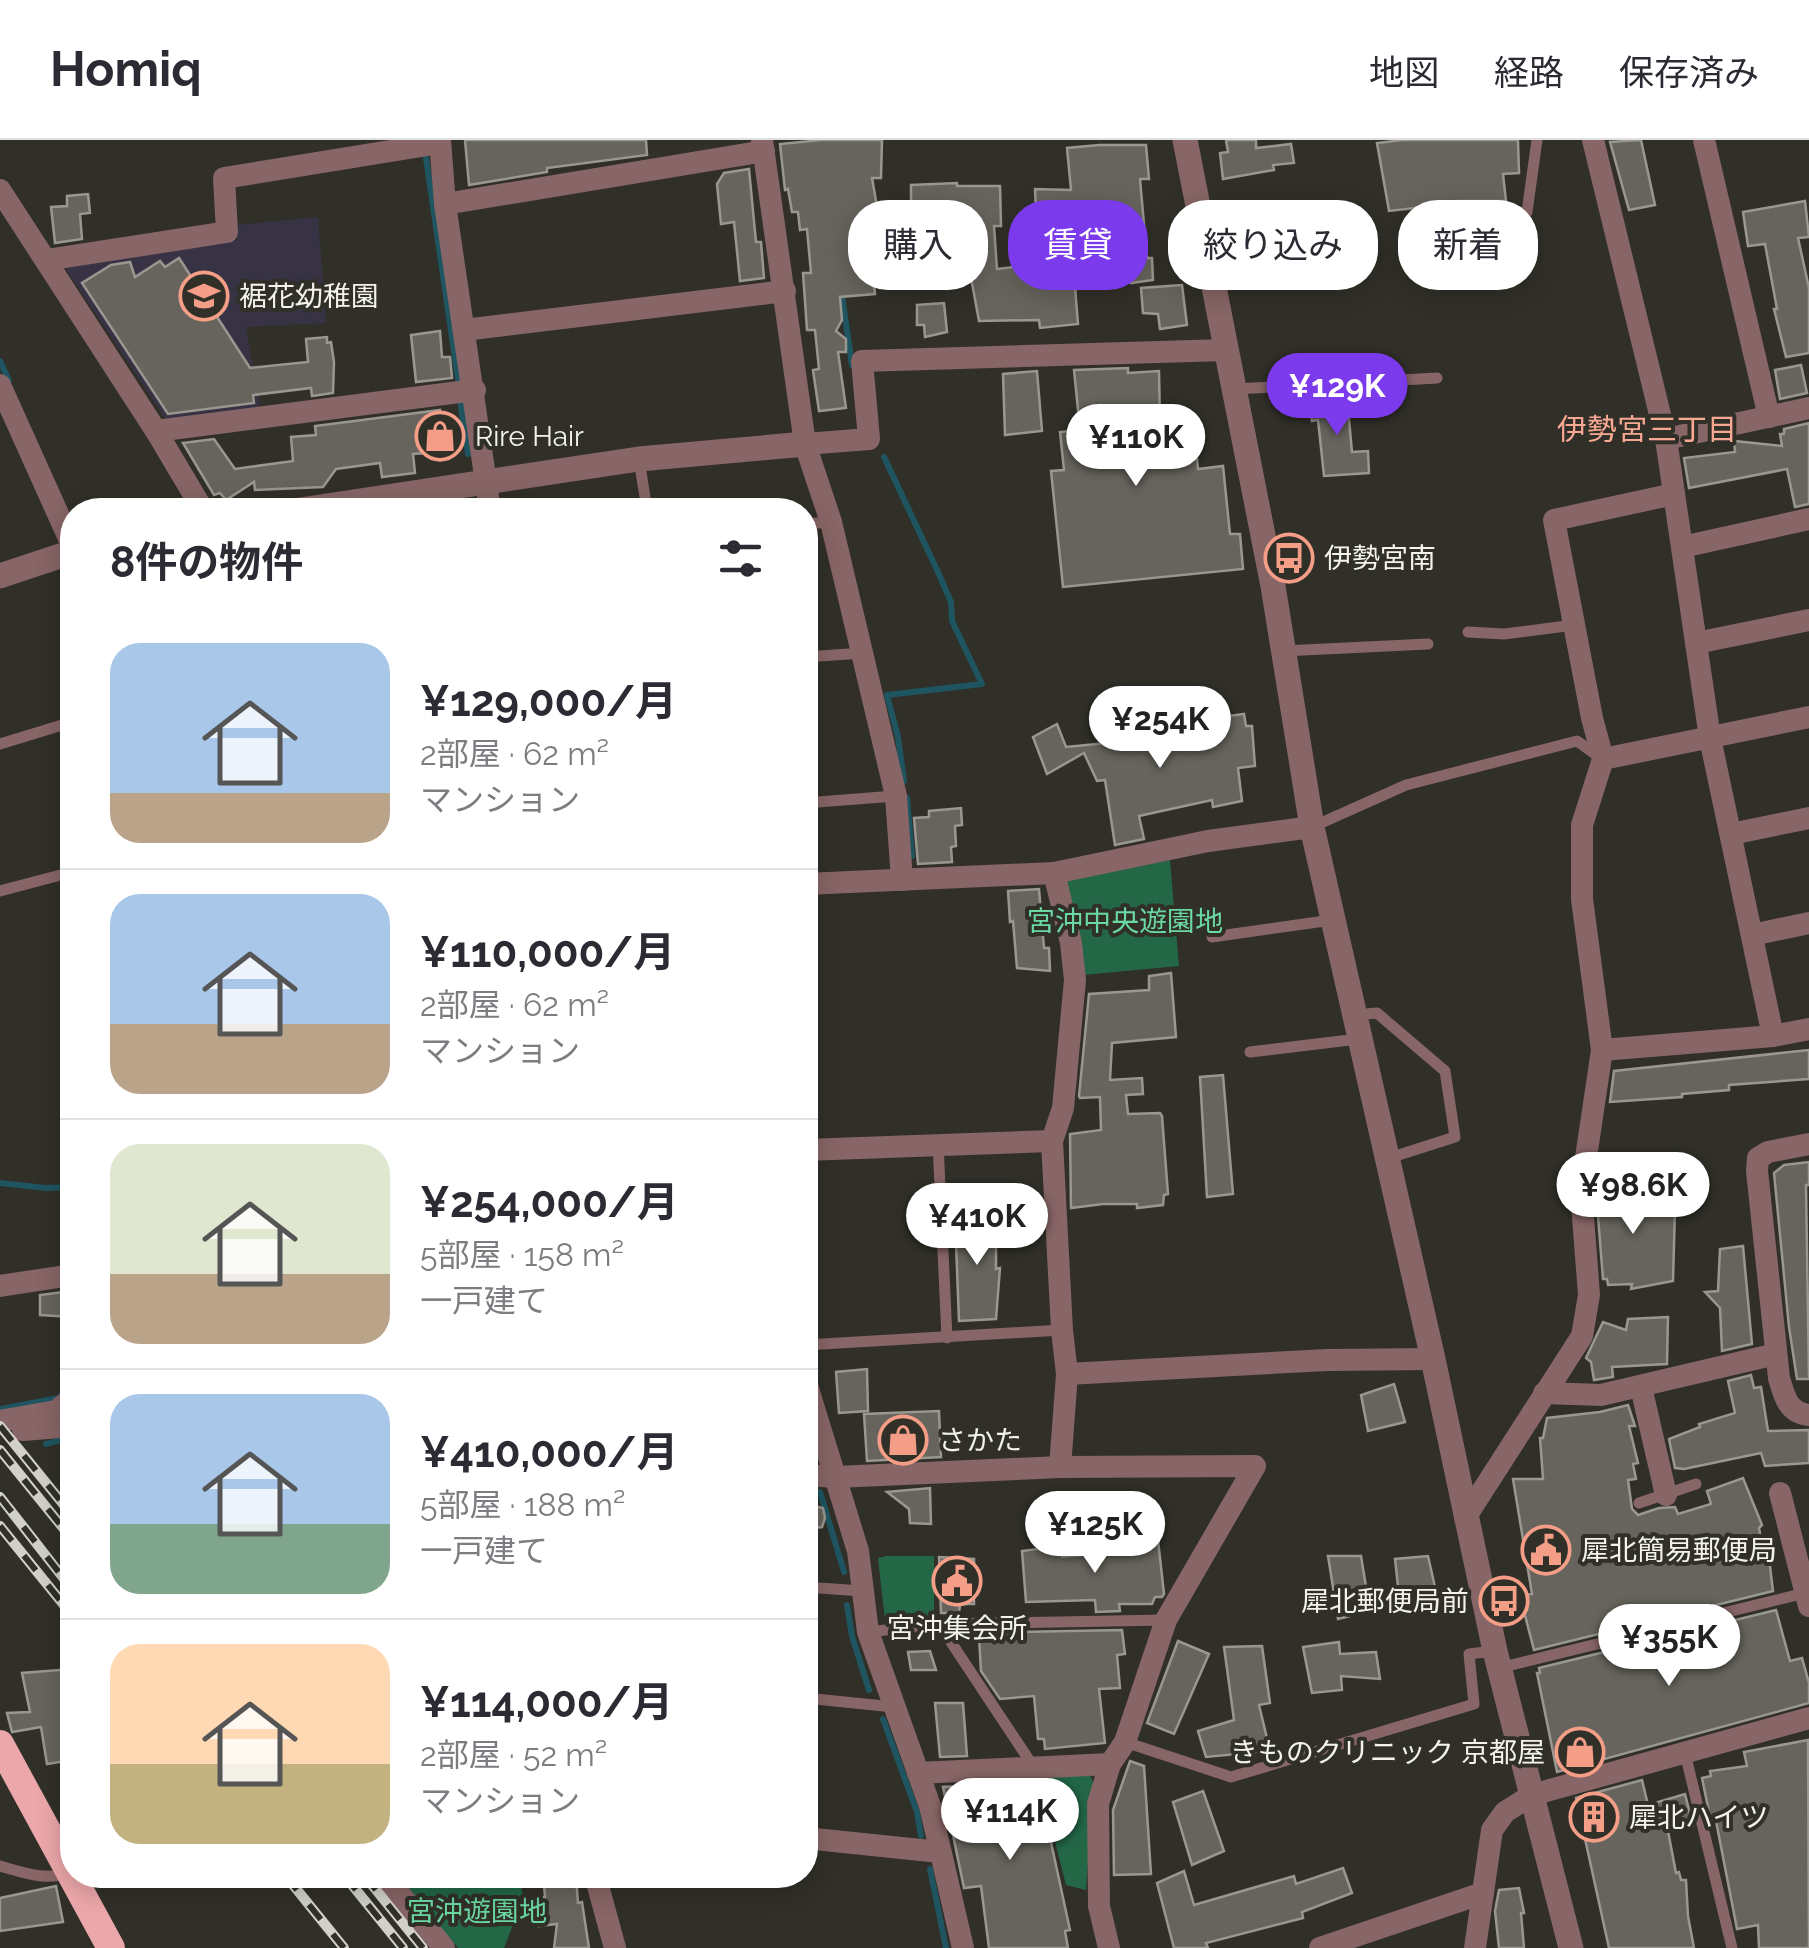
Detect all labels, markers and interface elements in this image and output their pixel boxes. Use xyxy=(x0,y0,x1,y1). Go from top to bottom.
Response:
text: Homiq xyxy=(50,41,202,97)
text: 地図 xyxy=(1369,52,1439,93)
text: 経路 xyxy=(1494,52,1564,93)
text: 保存済み xyxy=(1619,52,1759,93)
chip: 購入 xyxy=(848,200,988,290)
chip: 賃貸 xyxy=(1008,200,1148,290)
chip: 絞り込み xyxy=(1168,200,1378,290)
chip: 新着 xyxy=(1398,200,1538,290)
school or university icon: 裾花幼稚園 xyxy=(178,270,230,322)
place label: 裾花幼稚園 xyxy=(239,280,379,313)
pin: ¥129K xyxy=(1267,353,1407,438)
text: ¥129K xyxy=(1289,367,1385,404)
pin: ¥110K xyxy=(1066,404,1206,489)
shop icon: Rire Hair xyxy=(414,410,466,462)
district label: 伊勢宮三丁目 xyxy=(1557,412,1737,447)
text: ¥110K xyxy=(1088,418,1184,455)
place label: Rire Hair xyxy=(475,420,584,453)
icon: filters xyxy=(713,531,768,586)
bus stop icon: 伊勢宮南 xyxy=(1263,532,1315,584)
text: 8件の物件 xyxy=(110,538,303,587)
place label: 伊勢宮南 xyxy=(1324,542,1436,575)
text: ¥129,000/月 xyxy=(420,677,677,726)
icon: home xyxy=(190,683,310,803)
pin: ¥254K xyxy=(1090,686,1230,771)
text: ¥254K xyxy=(1111,700,1209,737)
text: 2部屋 · 62 m² xyxy=(420,735,609,772)
text: マンション xyxy=(420,781,580,818)
park label: 宮沖中央遊園地 xyxy=(1027,905,1223,938)
text: ¥110,000/月 xyxy=(420,928,675,977)
icon: home xyxy=(190,934,310,1054)
text: 2部屋 · 62 m² xyxy=(420,986,609,1023)
text: マンション xyxy=(420,1032,580,1069)
pin: ¥98.6K xyxy=(1552,1152,1714,1237)
text: ¥98.6K xyxy=(1579,1166,1688,1203)
text: ¥254,000/月 xyxy=(420,1178,679,1227)
pin: ¥410K xyxy=(907,1183,1047,1268)
icon: home xyxy=(190,1184,310,1304)
text: ¥410K xyxy=(928,1197,1026,1234)
text: 5部屋 · 158 m² xyxy=(420,1236,624,1273)
text: 一戸建て xyxy=(420,1282,548,1319)
shop icon: さかた xyxy=(877,1414,929,1466)
place label: さかた xyxy=(938,1424,1022,1457)
text: ¥410,000/月 xyxy=(420,1428,678,1477)
icon: home xyxy=(190,1434,310,1554)
text: 5部屋 · 188 m² xyxy=(420,1486,625,1523)
pin: ¥125K xyxy=(1025,1491,1165,1576)
text: ¥125K xyxy=(1047,1505,1143,1542)
public building icon: 犀北簡易郵便局 xyxy=(1520,1524,1572,1576)
text: 一戸建て xyxy=(420,1532,548,1569)
place label: 犀北簡易郵便局 xyxy=(1581,1534,1777,1567)
public building icon: 宮沖集会所 xyxy=(931,1555,983,1607)
bus stop icon: 犀北郵便局前 xyxy=(1478,1575,1530,1627)
place label: 犀北郵便局前 xyxy=(1301,1585,1469,1618)
pin: ¥355K xyxy=(1599,1604,1739,1689)
place label: 宮沖集会所 xyxy=(887,1612,1027,1645)
text: ¥355K xyxy=(1620,1618,1718,1655)
text: ¥114,000/月 xyxy=(420,1678,673,1727)
icon: home xyxy=(190,1684,310,1804)
shop icon: きものクリニック 京都屋 xyxy=(1554,1726,1606,1778)
text: 2部屋 · 52 m² xyxy=(420,1736,607,1773)
place label: きものクリニック 京都屋 xyxy=(1230,1736,1545,1769)
pin: ¥114K xyxy=(940,1778,1080,1863)
text: マンション xyxy=(420,1782,580,1819)
building icon: 犀北ハイツ xyxy=(1568,1791,1620,1843)
text: ¥114K xyxy=(963,1792,1057,1829)
place label: 犀北ハイツ xyxy=(1629,1801,1768,1834)
park label: 宮沖遊園地 xyxy=(407,1895,547,1928)

